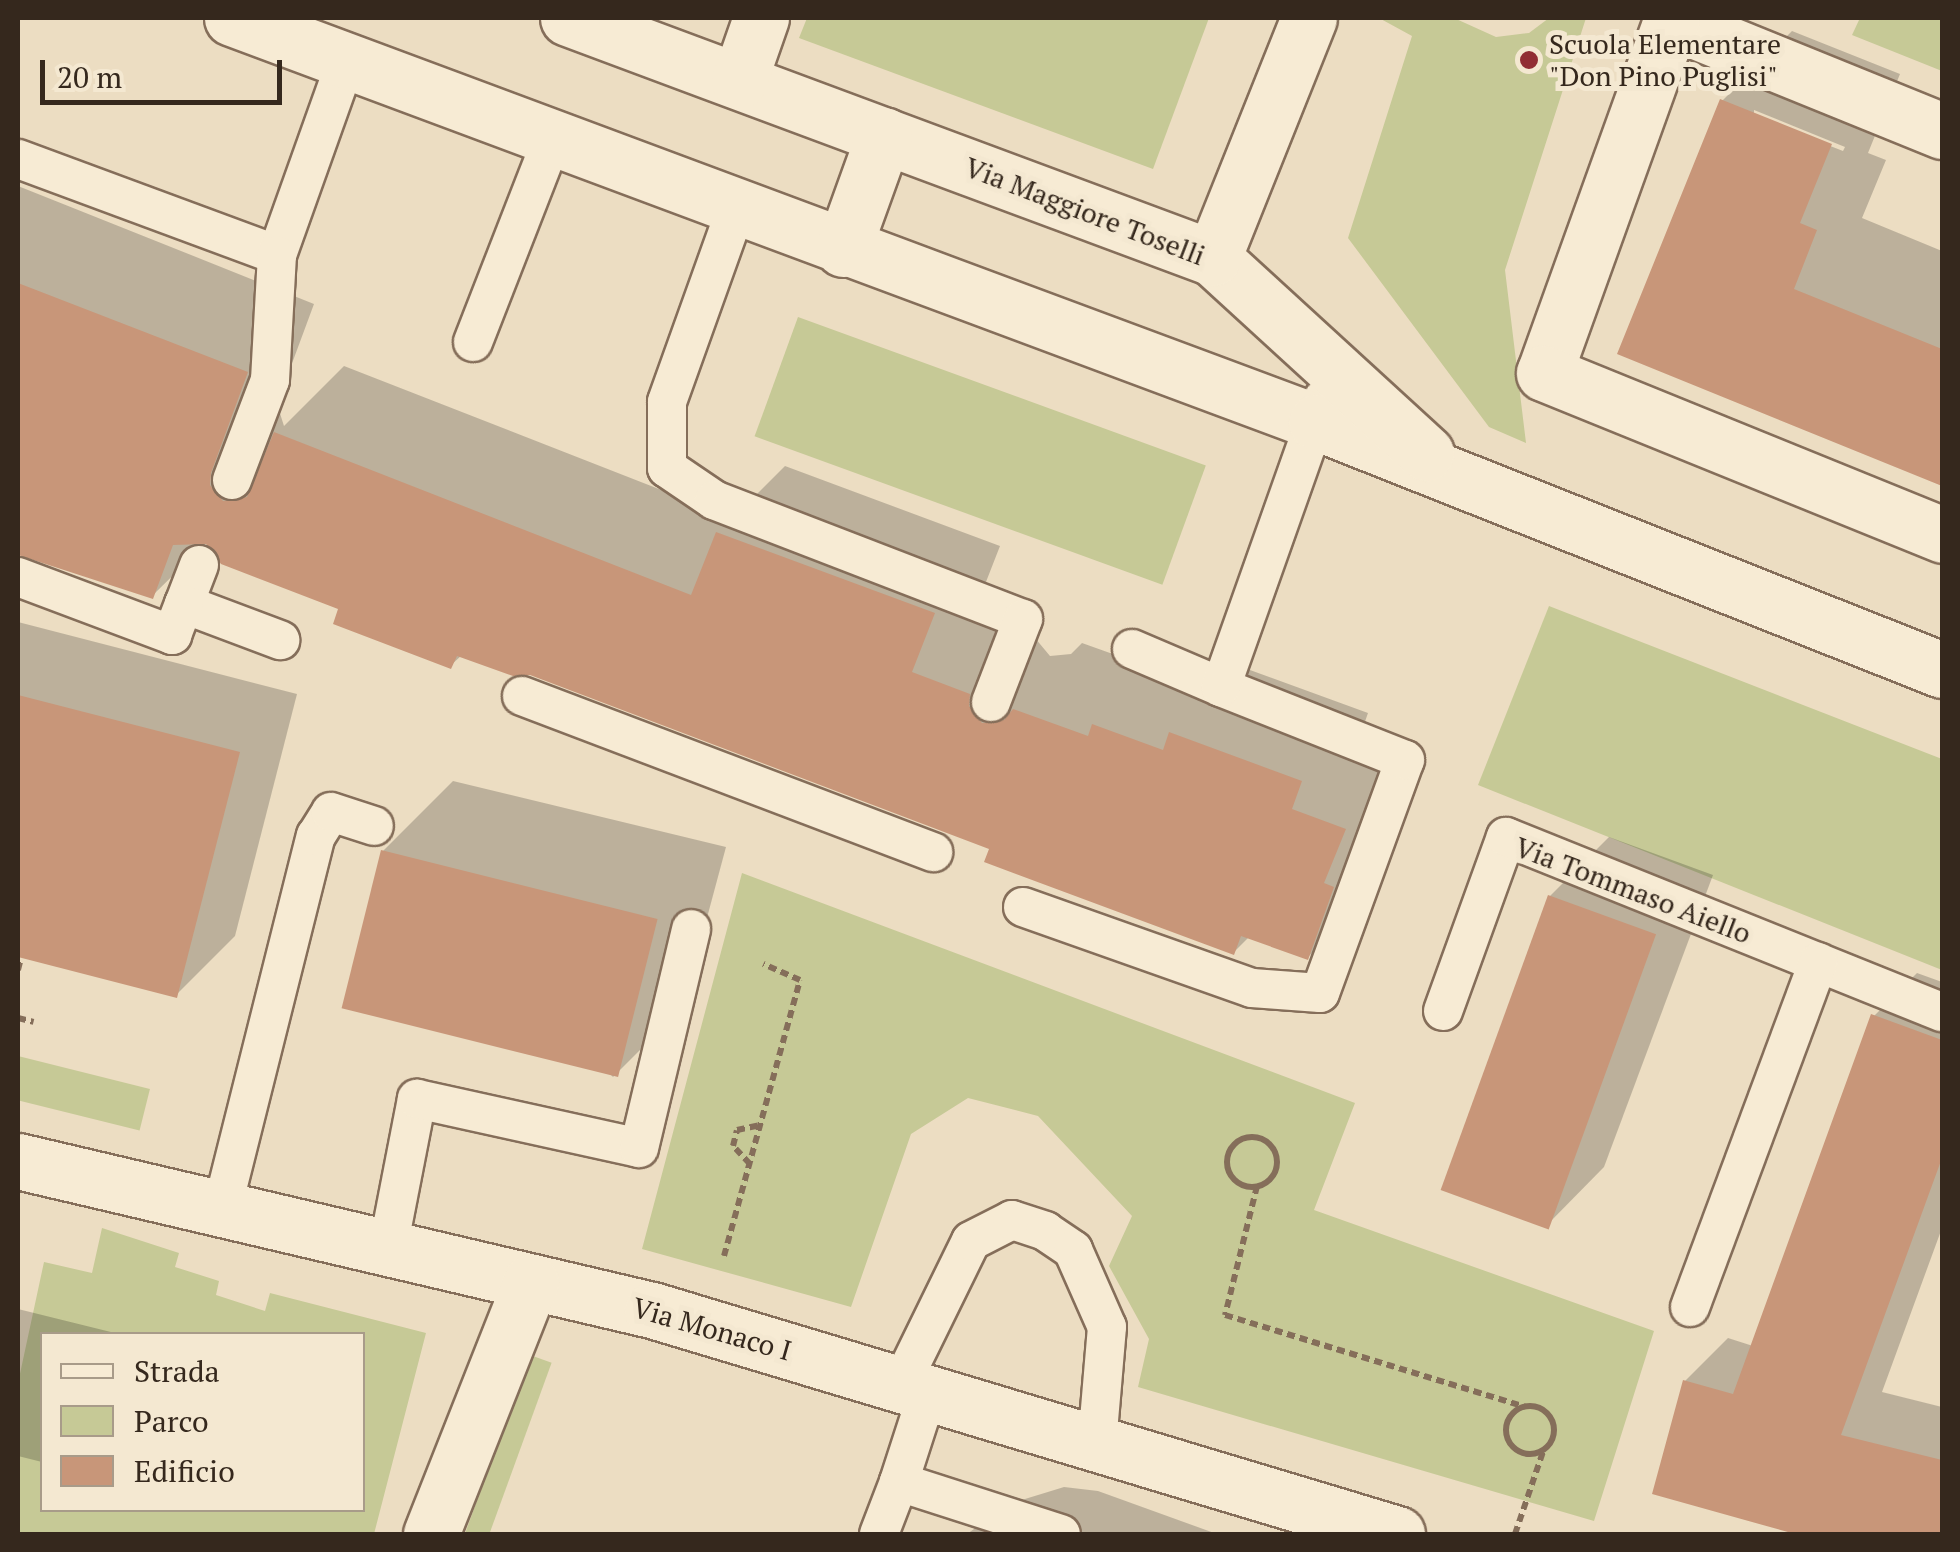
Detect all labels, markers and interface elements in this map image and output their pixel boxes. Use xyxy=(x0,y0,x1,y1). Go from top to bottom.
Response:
place label: Scuola Elementare "Don Pino Puglisi" xyxy=(1549,27,1781,93)
scale bar xyxy=(45,40,288,102)
marker: Scuola Elementare "Don Pino Puglisi" xyxy=(1518,49,1540,71)
text: 20 m xyxy=(57,57,122,97)
street label: Via Maggiore Toselli xyxy=(960,150,1210,272)
street label: Via Tommaso Aiello xyxy=(1510,829,1756,951)
street label: Via Monaco I xyxy=(629,1290,795,1368)
legend xyxy=(40,1332,365,1512)
text: Strada xyxy=(134,1351,220,1391)
text: Parco xyxy=(134,1401,209,1441)
text: Edificio xyxy=(134,1451,235,1491)

